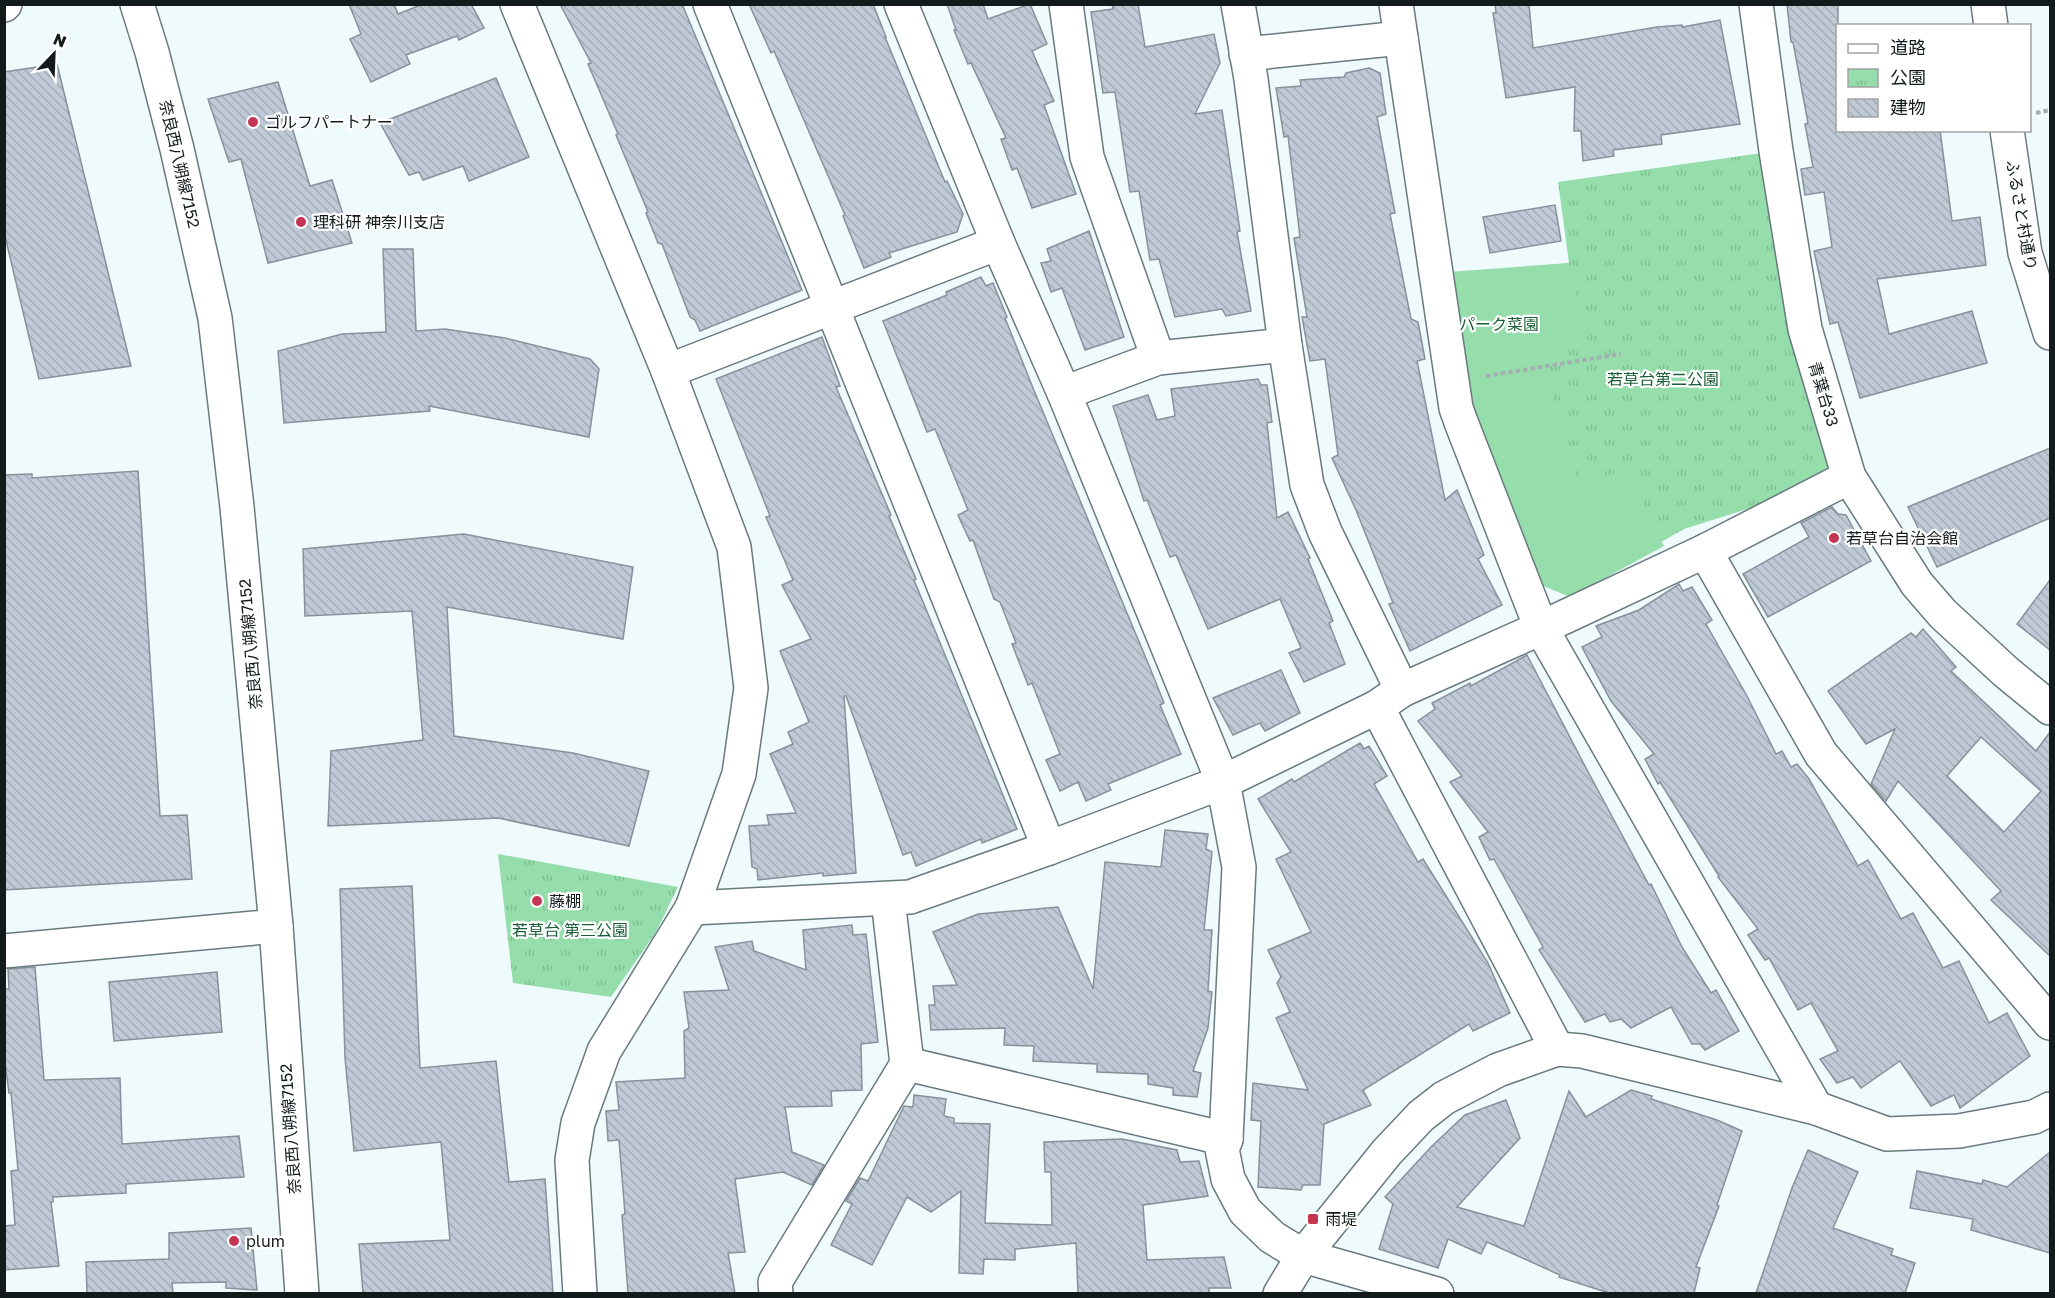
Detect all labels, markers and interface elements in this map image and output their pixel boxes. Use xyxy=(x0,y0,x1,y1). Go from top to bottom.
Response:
north arrow xyxy=(24,24,84,84)
legend xyxy=(1836,24,2031,132)
text: N xyxy=(50,29,69,52)
text: 道路 xyxy=(1890,36,1926,58)
text: 公園 xyxy=(1890,66,1926,88)
text: 建物 xyxy=(1890,96,1926,118)
street label: 奈良西八朔線7152 xyxy=(156,98,204,230)
place label: ゴルフパートナー xyxy=(265,112,393,132)
marker: ゴルフパートナー xyxy=(246,115,260,129)
street label: ふるさと村通り xyxy=(2002,158,2042,272)
place label: 理科研 神奈川支店 xyxy=(313,212,445,232)
marker: 理科研 神奈川支店 xyxy=(294,215,308,229)
park label: パーク菜園 xyxy=(1459,314,1539,334)
street label: 青葉台33 xyxy=(1805,359,1843,429)
park label: 若草台第二公園 xyxy=(1607,369,1719,389)
place label: 若草台自治会館 xyxy=(1846,528,1958,548)
marker: 若草台自治会館 xyxy=(1827,531,1841,545)
street label: 奈良西八朔線7152 xyxy=(234,578,266,710)
place label: 藤棚 xyxy=(549,891,581,911)
marker: 藤棚 xyxy=(530,894,544,908)
park label: 若草台 第三公園 xyxy=(512,920,628,940)
street label: 奈良西八朔線7152 xyxy=(275,1063,305,1195)
place label: 雨堤 xyxy=(1325,1209,1357,1229)
marker: 雨堤 xyxy=(1306,1212,1320,1226)
place label: plum xyxy=(246,1231,285,1251)
marker: plum xyxy=(227,1234,241,1248)

